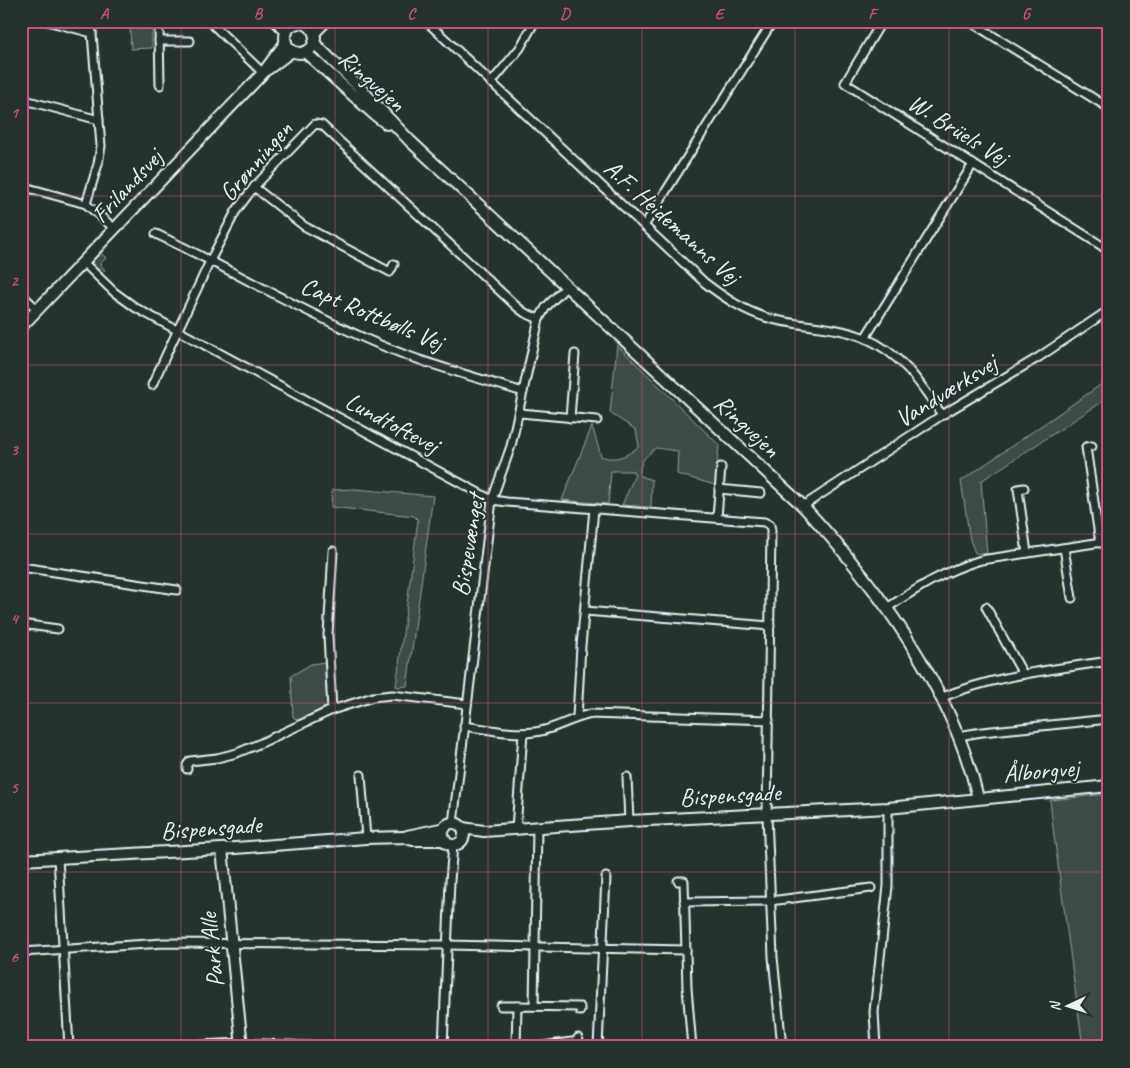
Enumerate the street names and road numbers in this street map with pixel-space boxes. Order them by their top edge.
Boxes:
street label: Ringvejen [332,43,413,120]
street label: W. Brüels Vej [902,87,1016,175]
street label: Grønningen [212,113,300,208]
street label: Frilandsvej [85,140,171,230]
street label: A.F. Heidemanns Vej [597,152,749,294]
street label: Capt Rottbølls Vej [296,270,451,360]
street label: Vandværksvej [889,345,1006,435]
street label: Lundtoftevej [340,385,448,463]
street label: Ringvejen [707,387,787,465]
street label: Bispevænget [444,488,492,598]
street label: Ålborgvej [1002,752,1083,790]
street label: Bispensgade [679,776,783,814]
street label: Bispensgade [160,808,264,847]
street label: Park Alle [192,909,232,989]

